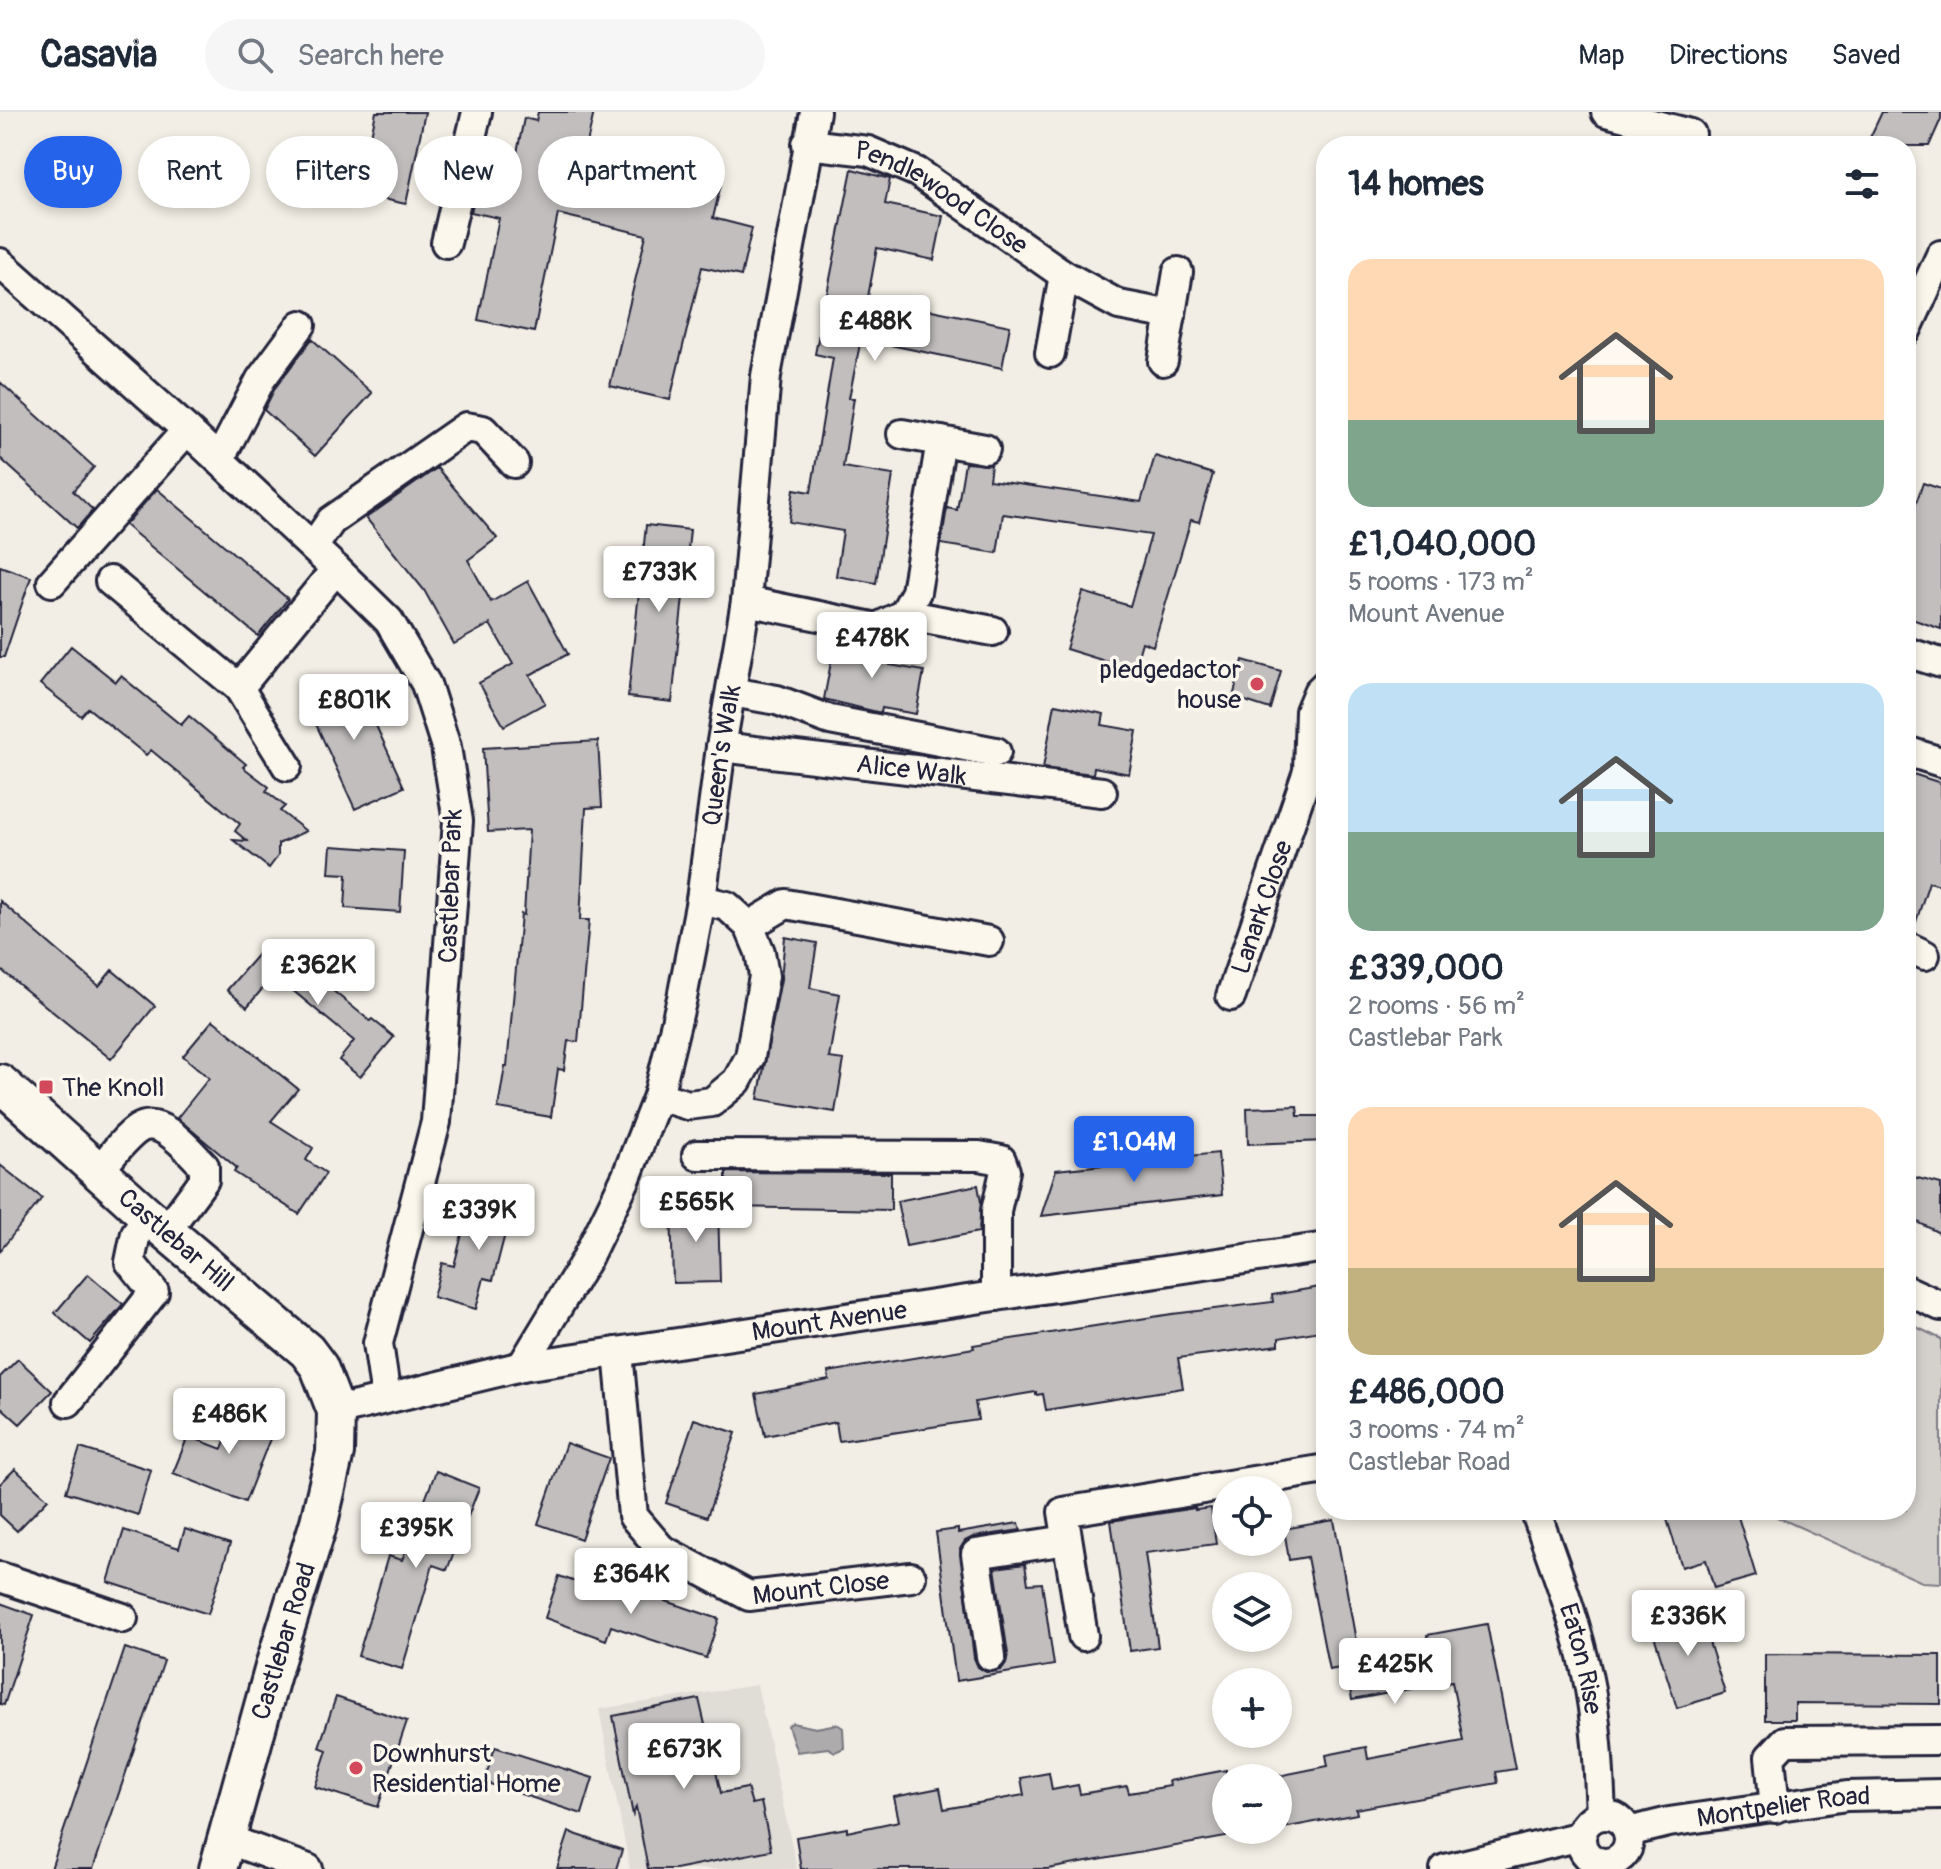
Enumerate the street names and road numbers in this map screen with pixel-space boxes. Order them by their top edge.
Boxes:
street label: Pendlewood Close [854,135,1034,262]
street label: Queen's Walk [696,682,748,828]
street label: Alice Walk [855,748,969,793]
street label: Castlebar Park [432,808,470,964]
street label: Lanark Close [1225,836,1300,978]
street label: Castlebar Hill [111,1182,240,1299]
street label: Mount Avenue [750,1294,909,1349]
street label: Castlebar Road [245,1559,323,1724]
street label: Mount Close [751,1565,891,1612]
street label: Eaton Rise [1552,1599,1609,1717]
street label: Montpelier Road [1695,1781,1871,1835]

